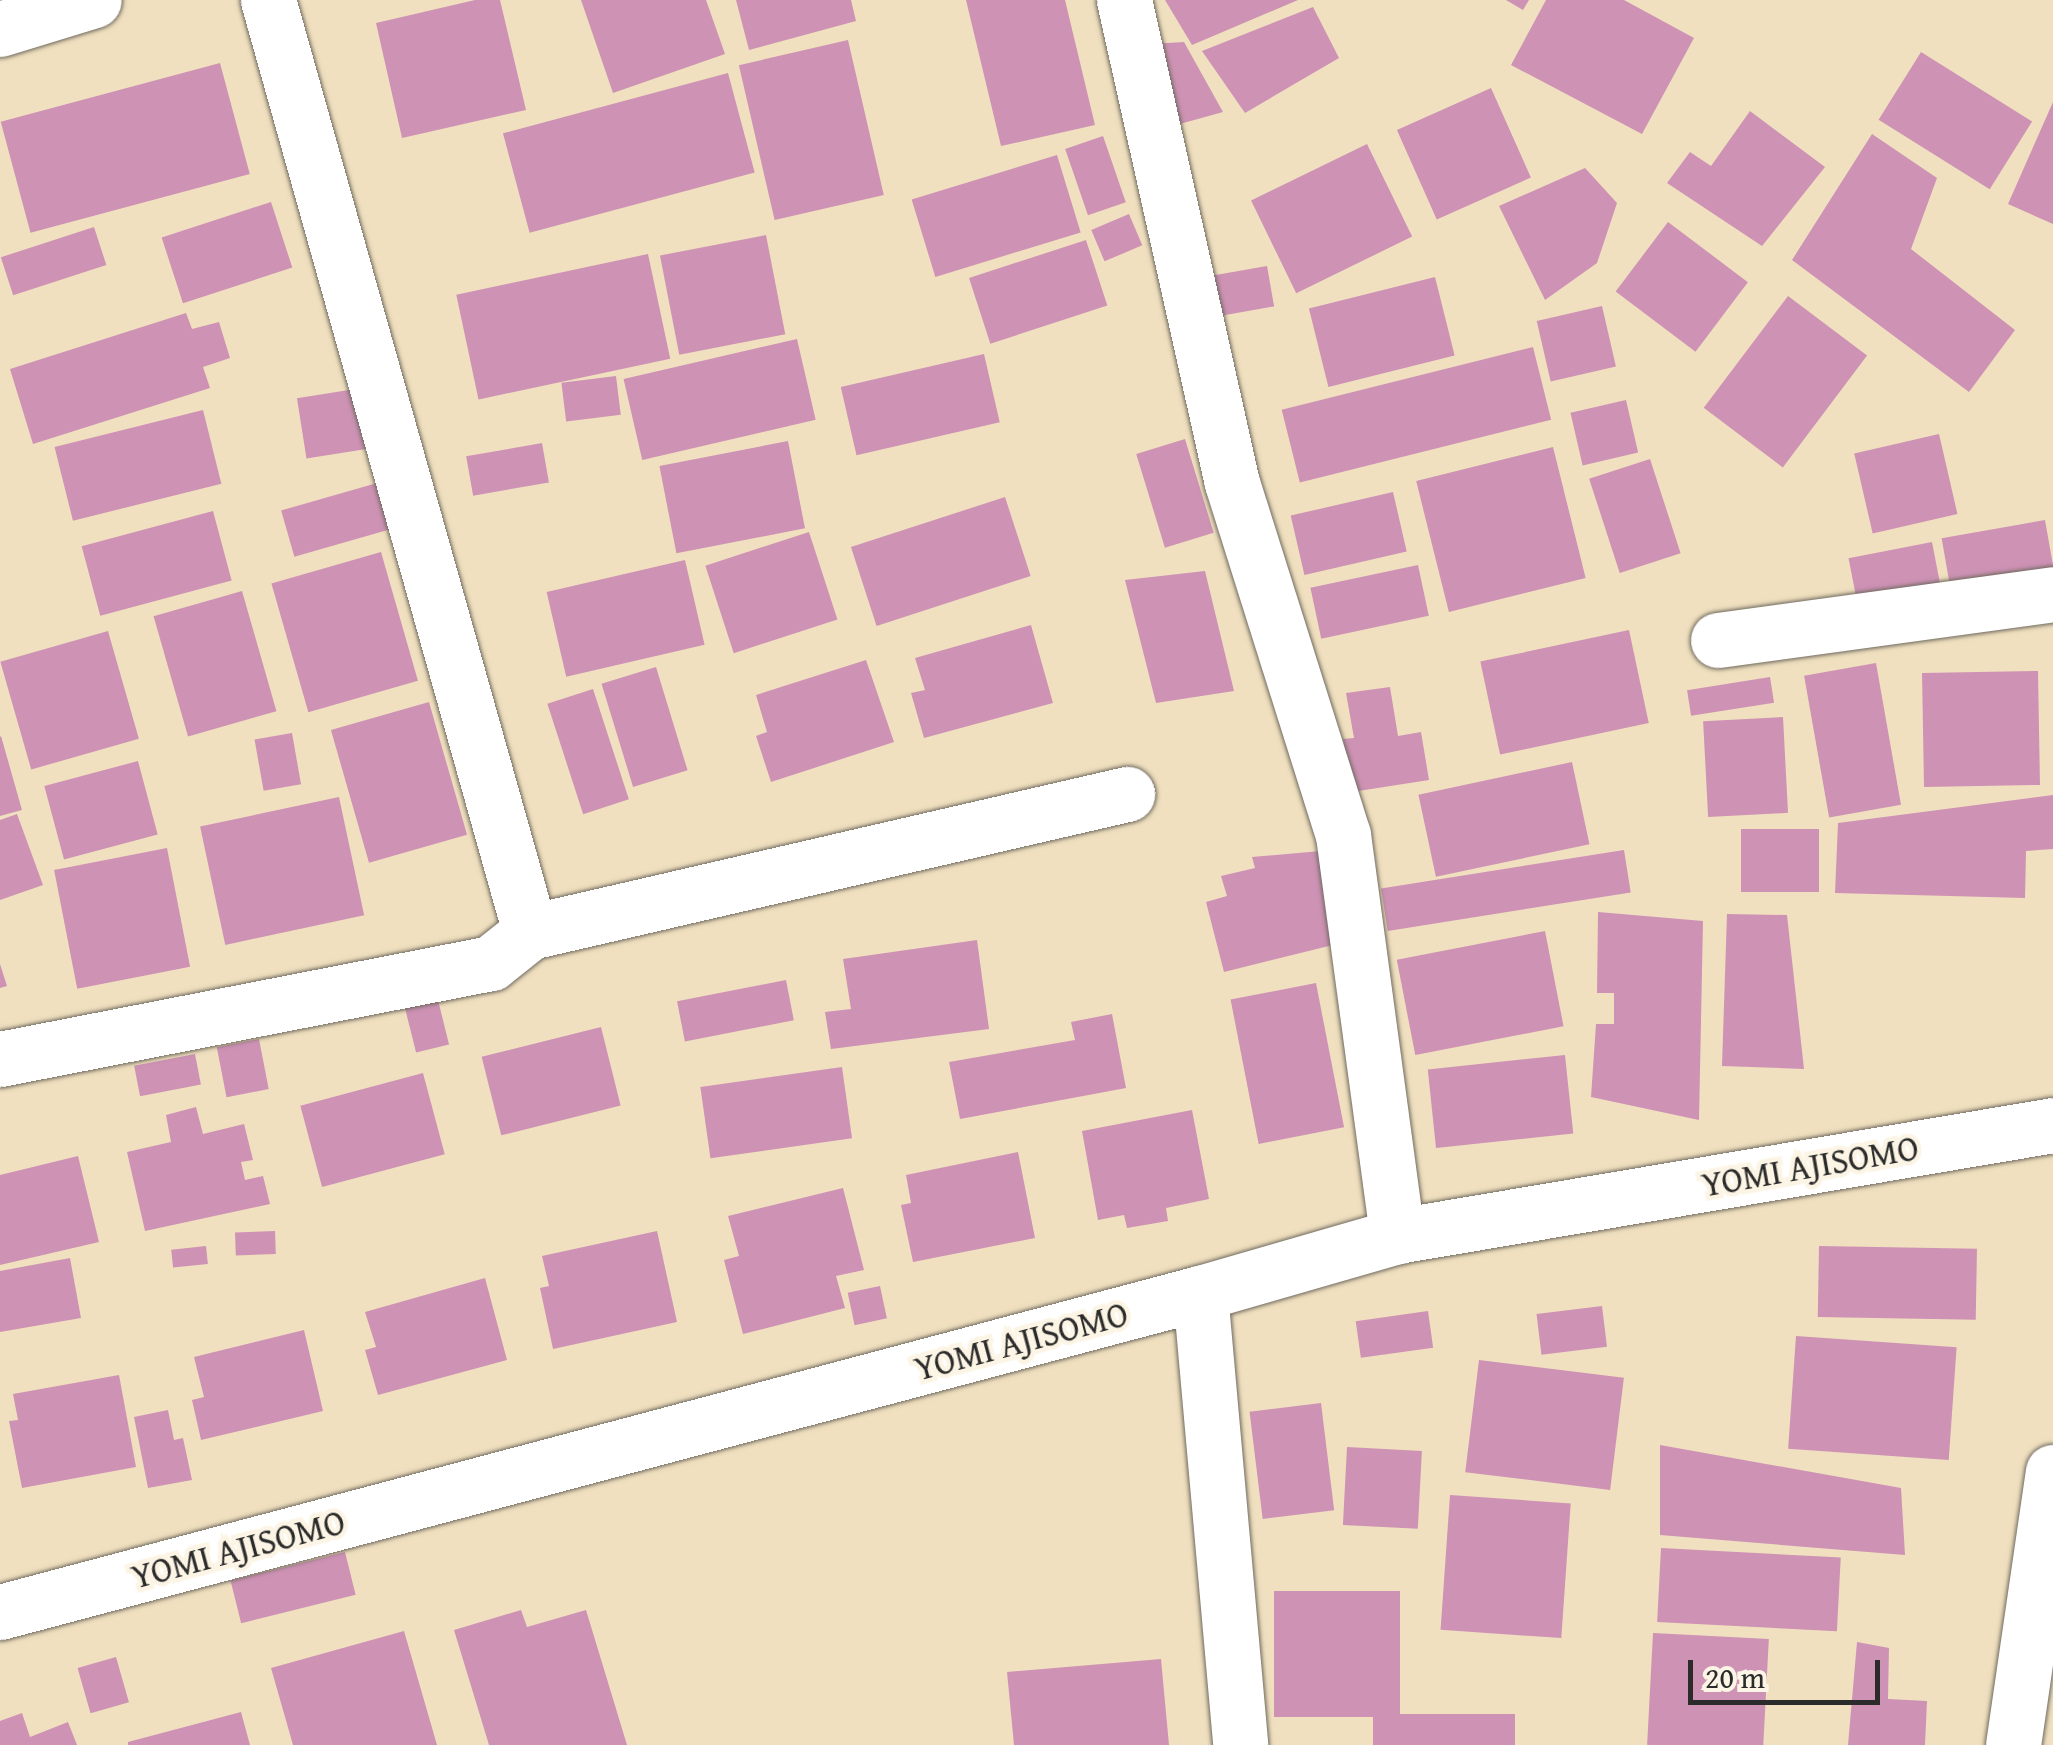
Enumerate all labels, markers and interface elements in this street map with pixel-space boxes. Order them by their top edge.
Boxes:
street label: YOMI AJISOMO [1698,1126,1922,1206]
street label: YOMI AJISOMO [910,1292,1132,1390]
street label: YOMI AJISOMO [127,1500,349,1598]
scale bar [1693,1640,1886,1702]
text: 20 m [1705,1655,1765,1699]

